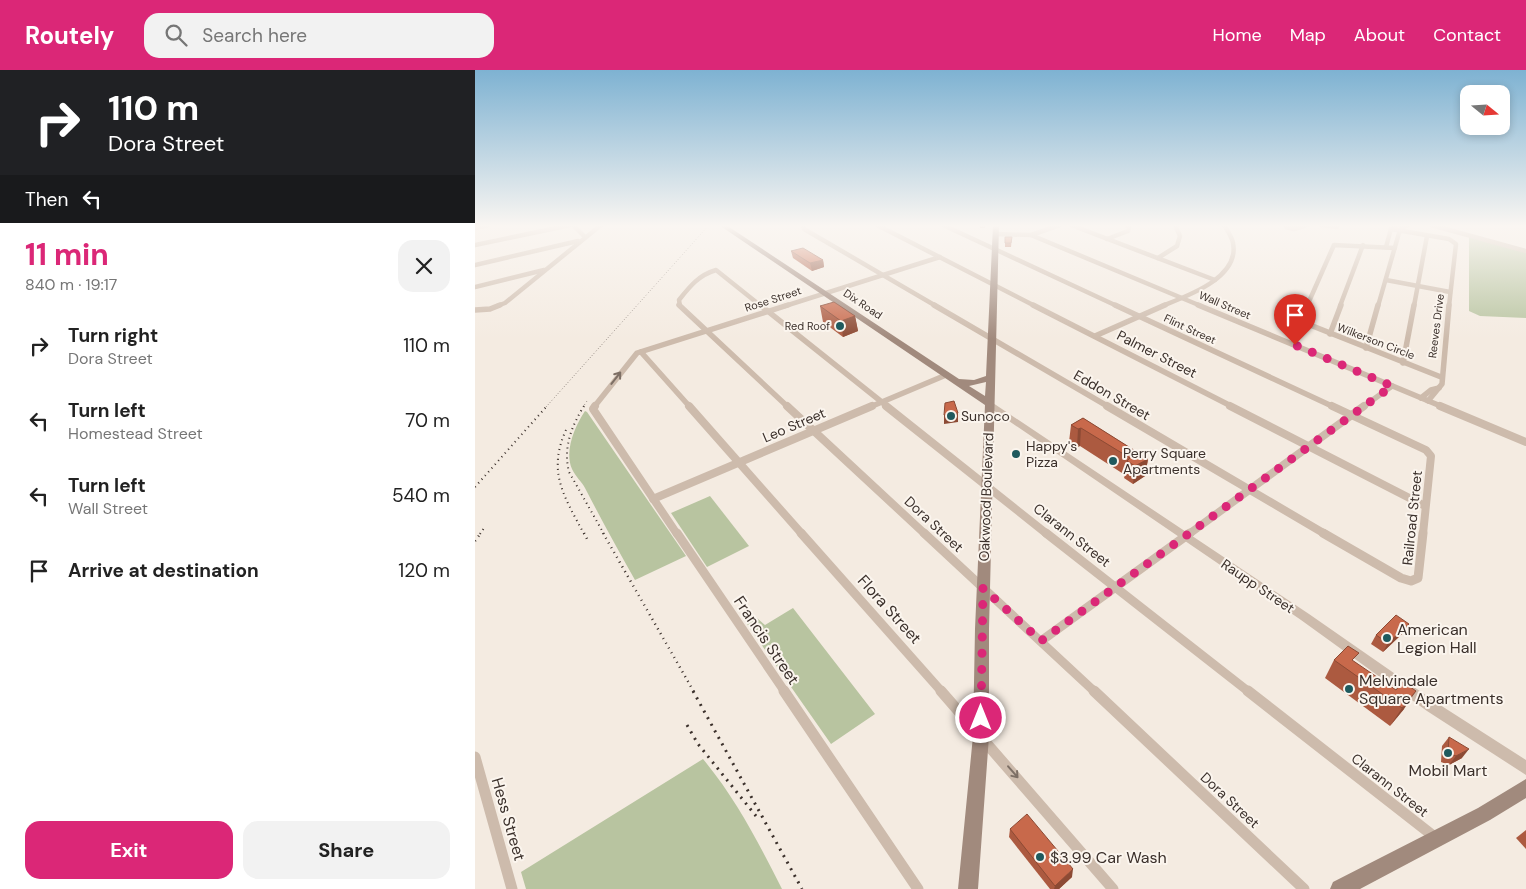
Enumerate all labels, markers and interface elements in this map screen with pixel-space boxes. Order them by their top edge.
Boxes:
search box [144,13,494,58]
text: Routely [25,20,114,51]
icon: search [162,21,190,49]
text: Search here [202,23,307,48]
text: Home [1212,23,1262,47]
text: Map [1290,23,1326,47]
text: About [1354,23,1405,47]
text: Contact [1433,23,1501,47]
text: 110 m [108,85,199,131]
north arrow [1460,85,1510,135]
map controls [1460,85,1510,135]
icon: right [25,90,90,155]
text: Dora Street [108,129,225,158]
icon: left [78,185,106,213]
text: Then [25,187,68,212]
text: 11 min [25,235,109,274]
button: close [398,240,450,292]
text: 840 m · 19:17 [25,274,117,295]
street label: Rose Street [743,283,803,315]
street label: Dix Road [841,286,885,322]
street label: Wall Street [1197,288,1253,322]
street label: Reeves Drive [1425,293,1447,359]
pin [1274,294,1316,345]
icon: arrive [1281,301,1309,329]
street label: Flint Street [1162,311,1218,347]
place label: Red Roof [785,319,830,333]
marker: Red Roof [834,320,846,332]
street label: Wilkerson Circle [1335,320,1417,362]
text: Turn right [68,323,158,348]
street label: Palmer Street [1114,326,1200,382]
icon: right [25,332,53,360]
text: 110 m [403,333,450,358]
text: Dora Street [68,348,153,369]
street label: Eddon Street [1071,366,1153,424]
one-way arrow [611,371,621,385]
text: Turn left [68,398,146,423]
street label: Leo Street [760,404,828,446]
icon: left [25,407,53,435]
place label: Sunoco [961,407,1010,425]
text: 70 m [405,408,450,433]
marker: Sunoco [945,410,957,422]
text: Homestead Street [68,423,203,444]
street label: Oakwood Boulevard [975,432,997,562]
place label: Happy's Pizza [1026,437,1077,471]
place label: Perry Square Apartments [1123,444,1206,478]
marker: Happy's Pizza [1010,448,1022,460]
marker: Perry Square Apartments [1107,455,1119,467]
street label: Railroad Street [1398,470,1426,566]
text: Turn left [68,473,146,498]
icon: left [25,482,53,510]
text: 540 m [392,483,450,508]
street label: Dora Street [901,492,967,556]
text: Wall Street [68,498,148,519]
street label: Clarann Street [1030,499,1114,571]
street label: Raupp Street [1218,555,1298,617]
icon: arrive [25,557,53,585]
text: Arrive at destination [68,558,259,583]
text: 120 m [398,558,450,583]
street label: Flora Street [853,570,926,648]
street label: Francis Street [729,592,804,689]
place label: American Legion Hall [1397,619,1477,658]
marker: American Legion Hall [1381,632,1393,644]
place label: Melvindale Square Apartments [1359,670,1504,709]
marker: Melvindale Square Apartments [1343,683,1355,695]
position arrow [954,691,1006,743]
marker: Mobil Mart [1442,747,1454,759]
street label: Clarann Street [1348,749,1432,821]
place label: Mobil Mart [1409,760,1487,781]
one-way arrow [1008,766,1019,779]
street label: Dora Street [1197,768,1263,832]
street label: Hess Street [487,775,530,863]
button: Exit [25,821,233,879]
button: Share [243,821,450,879]
place label: $3.99 Car Wash [1050,847,1167,868]
marker: $3.99 Car Wash [1034,851,1046,863]

